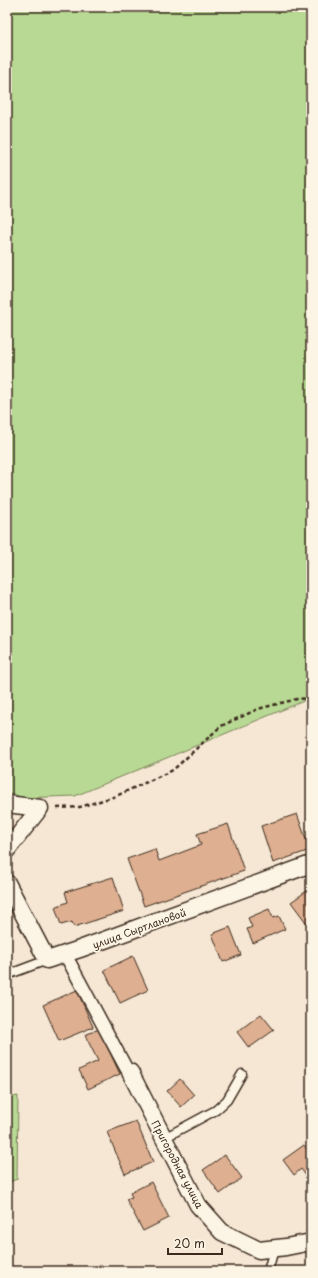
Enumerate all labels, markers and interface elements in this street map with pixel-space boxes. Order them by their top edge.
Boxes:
street label: улица Сыртлановой [90,904,188,952]
street label: Пригородная улица [148,1117,208,1211]
scale bar [168,1230,222,1256]
text: 20 m [174,1234,205,1252]

